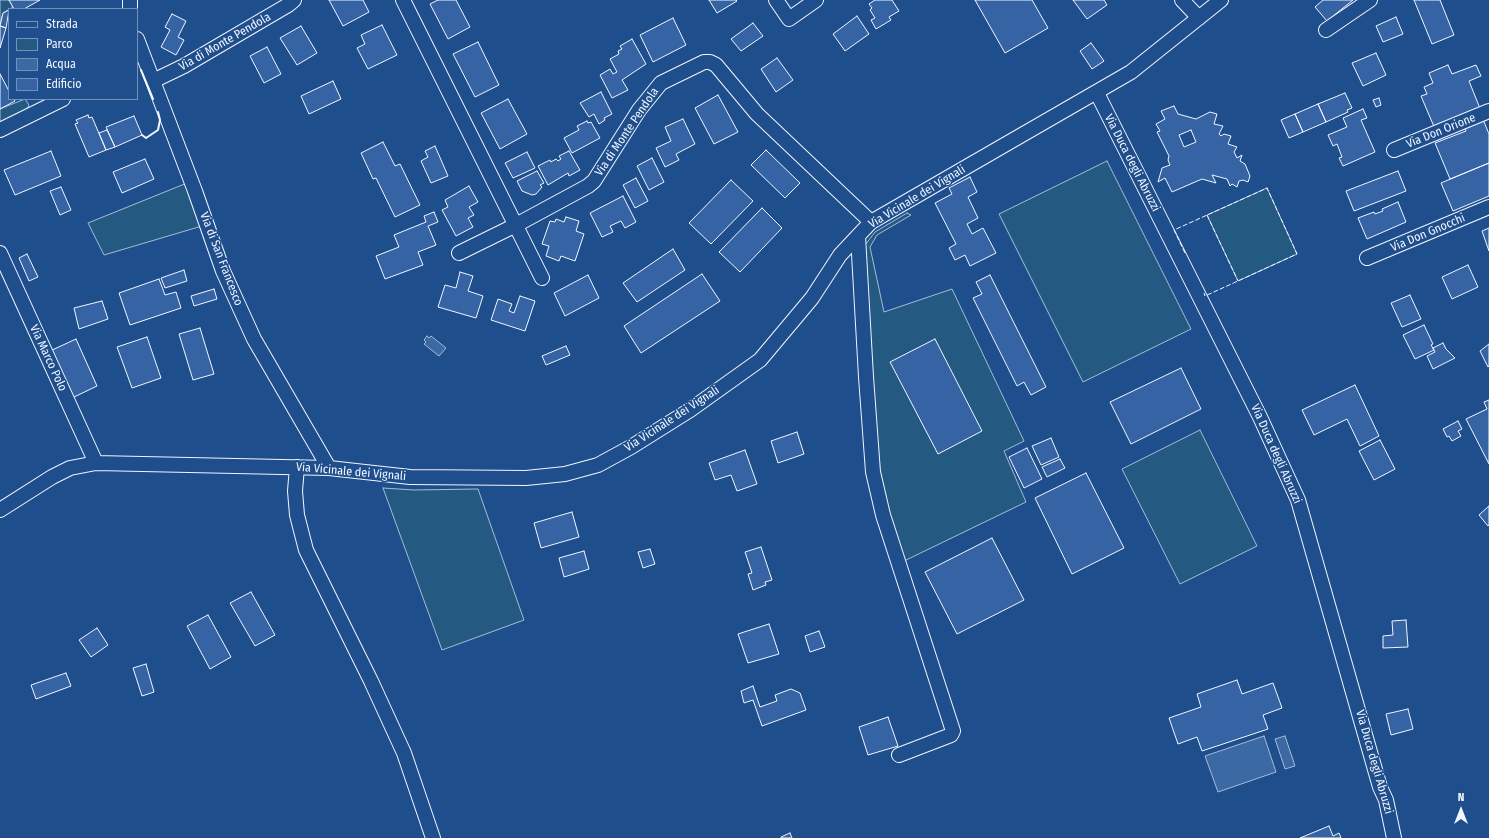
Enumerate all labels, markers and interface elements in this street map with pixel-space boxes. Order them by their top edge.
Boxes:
legend [8,8,138,100]
street label: Via di Monte Pendola [177,10,273,74]
text: Strada [46,17,78,31]
text: Parco [46,37,73,51]
text: Acqua [46,57,76,71]
text: Edificio [46,77,82,91]
street label: Via di Monte Pendola [592,85,662,179]
street label: Via Don Orione [1404,111,1478,151]
street label: Via Duca degli Abruzzi [1101,112,1163,214]
street label: Via Vicinale dei Vignali [866,162,968,232]
street label: Via di San Francesco [197,210,245,308]
street label: Via Don Gnocchi [1389,211,1467,255]
street label: Via Marco Polo [26,322,70,394]
street label: Via Vicinale dei Vignali [622,383,722,455]
street label: Via Duca degli Abruzzi [1248,402,1304,506]
street label: Via Vicinale dei Vignali [295,460,407,484]
street label: Via Duca degli Abruzzi [1352,708,1396,816]
north arrow [1441,790,1481,830]
text: N [1458,791,1464,804]

